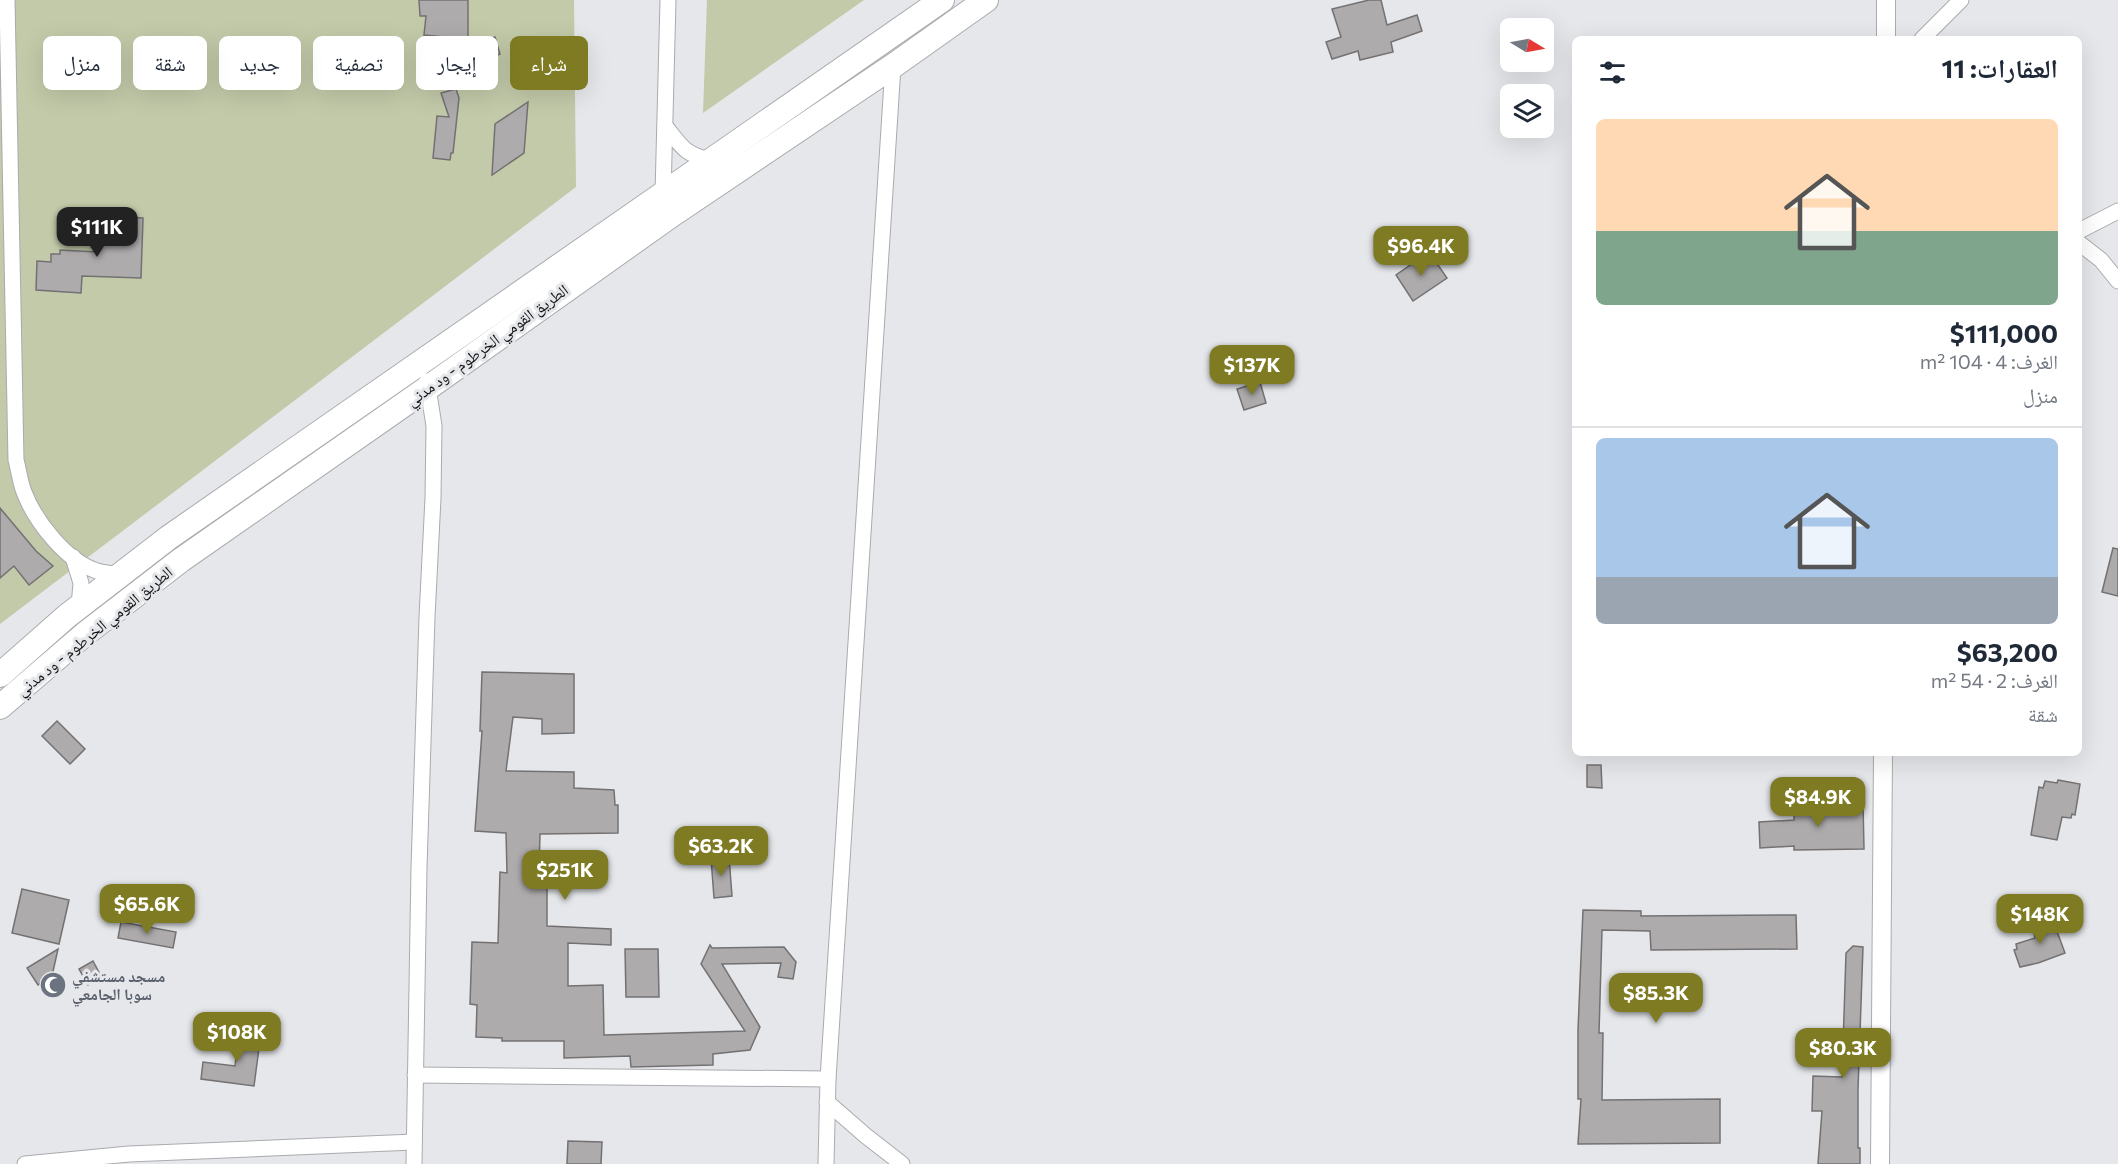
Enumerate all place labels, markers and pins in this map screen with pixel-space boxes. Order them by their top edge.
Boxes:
pin: $111K [55,207,139,258]
pin: $96.4K [1372,226,1470,277]
pin: $137K [1210,345,1294,396]
pin: $84.9K [1769,777,1867,828]
pin: $63.2K [672,826,770,877]
pin: $251K [523,850,607,901]
pin: $65.6K [98,884,196,935]
pin: $148K [1998,894,2082,945]
place label: مسجد مستشفي سوبا الجامعي [72,966,165,1007]
mosque icon: مسجد مستشفي سوبا الجامعي [38,970,68,1000]
pin: $85.3K [1607,973,1705,1024]
pin: $108K [195,1012,279,1063]
pin: $80.3K [1794,1028,1892,1079]

